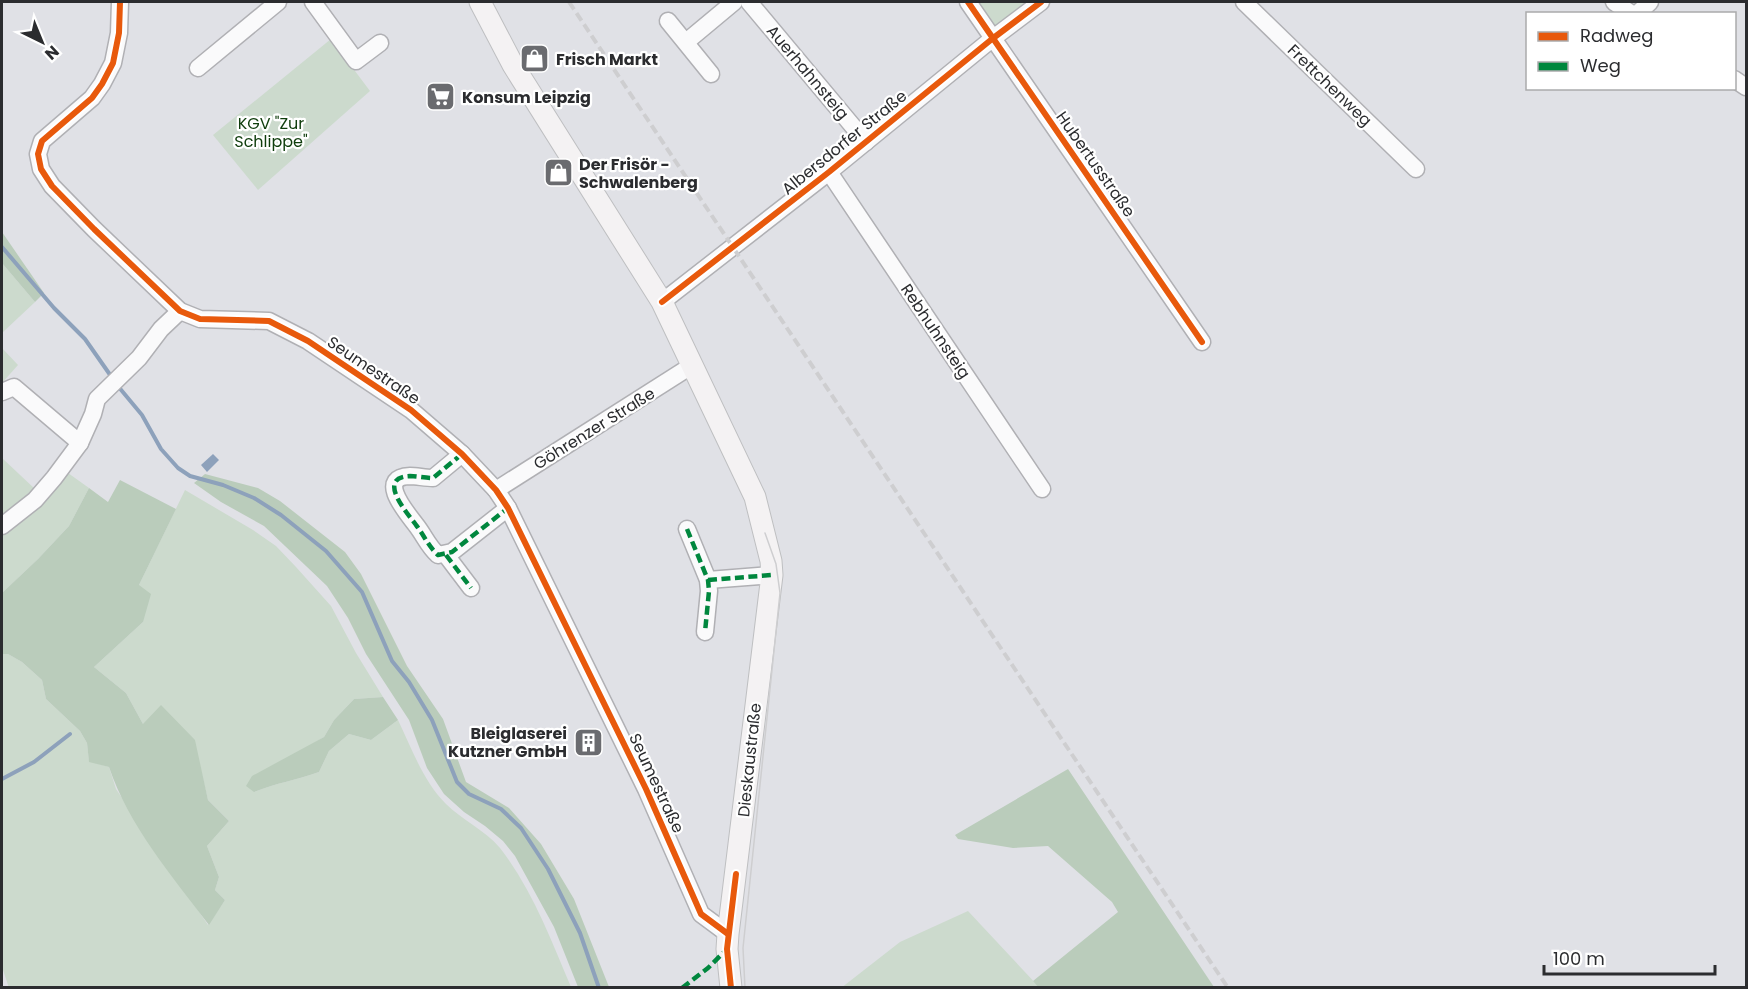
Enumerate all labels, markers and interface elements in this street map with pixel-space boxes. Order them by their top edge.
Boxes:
north arrow [12,12,72,72]
legend [1526,12,1736,90]
street label: Auerhahnsteig [761,20,854,125]
text: Radweg [1580,23,1653,48]
street label: Frettchenweg [1282,39,1377,132]
text: N [40,40,64,65]
shop icon: Frisch Markt [519,43,551,75]
place label: Frisch Markt [556,48,658,71]
text: Weg [1580,53,1621,78]
supermarket icon: Konsum Leipzig [425,81,457,113]
street label: Albersdorfer Straße [777,85,912,200]
place label: Konsum Leipzig [462,86,591,109]
street label: Hubertusstraße [1051,107,1141,222]
park label: KGV "Zur Schlippe" [234,112,308,153]
place label: Der Frisör - Schwalenberg [579,153,698,194]
shop icon: Der Frisör - Schwalenberg [542,157,574,189]
street label: Rebhuhnsteig [895,279,976,383]
street label: Seumestraße [323,331,425,410]
street label: Göhrenzer Straße [529,382,659,475]
street label: Dieskaustraße [732,702,767,818]
place label: Bleiglaserei Kutzner GmbH [448,722,567,763]
building icon: Bleiglaserei Kutzner GmbH [572,726,604,758]
street label: Seumestraße [623,730,690,837]
scale bar [1544,938,1715,976]
text: 100 m [1553,946,1605,971]

